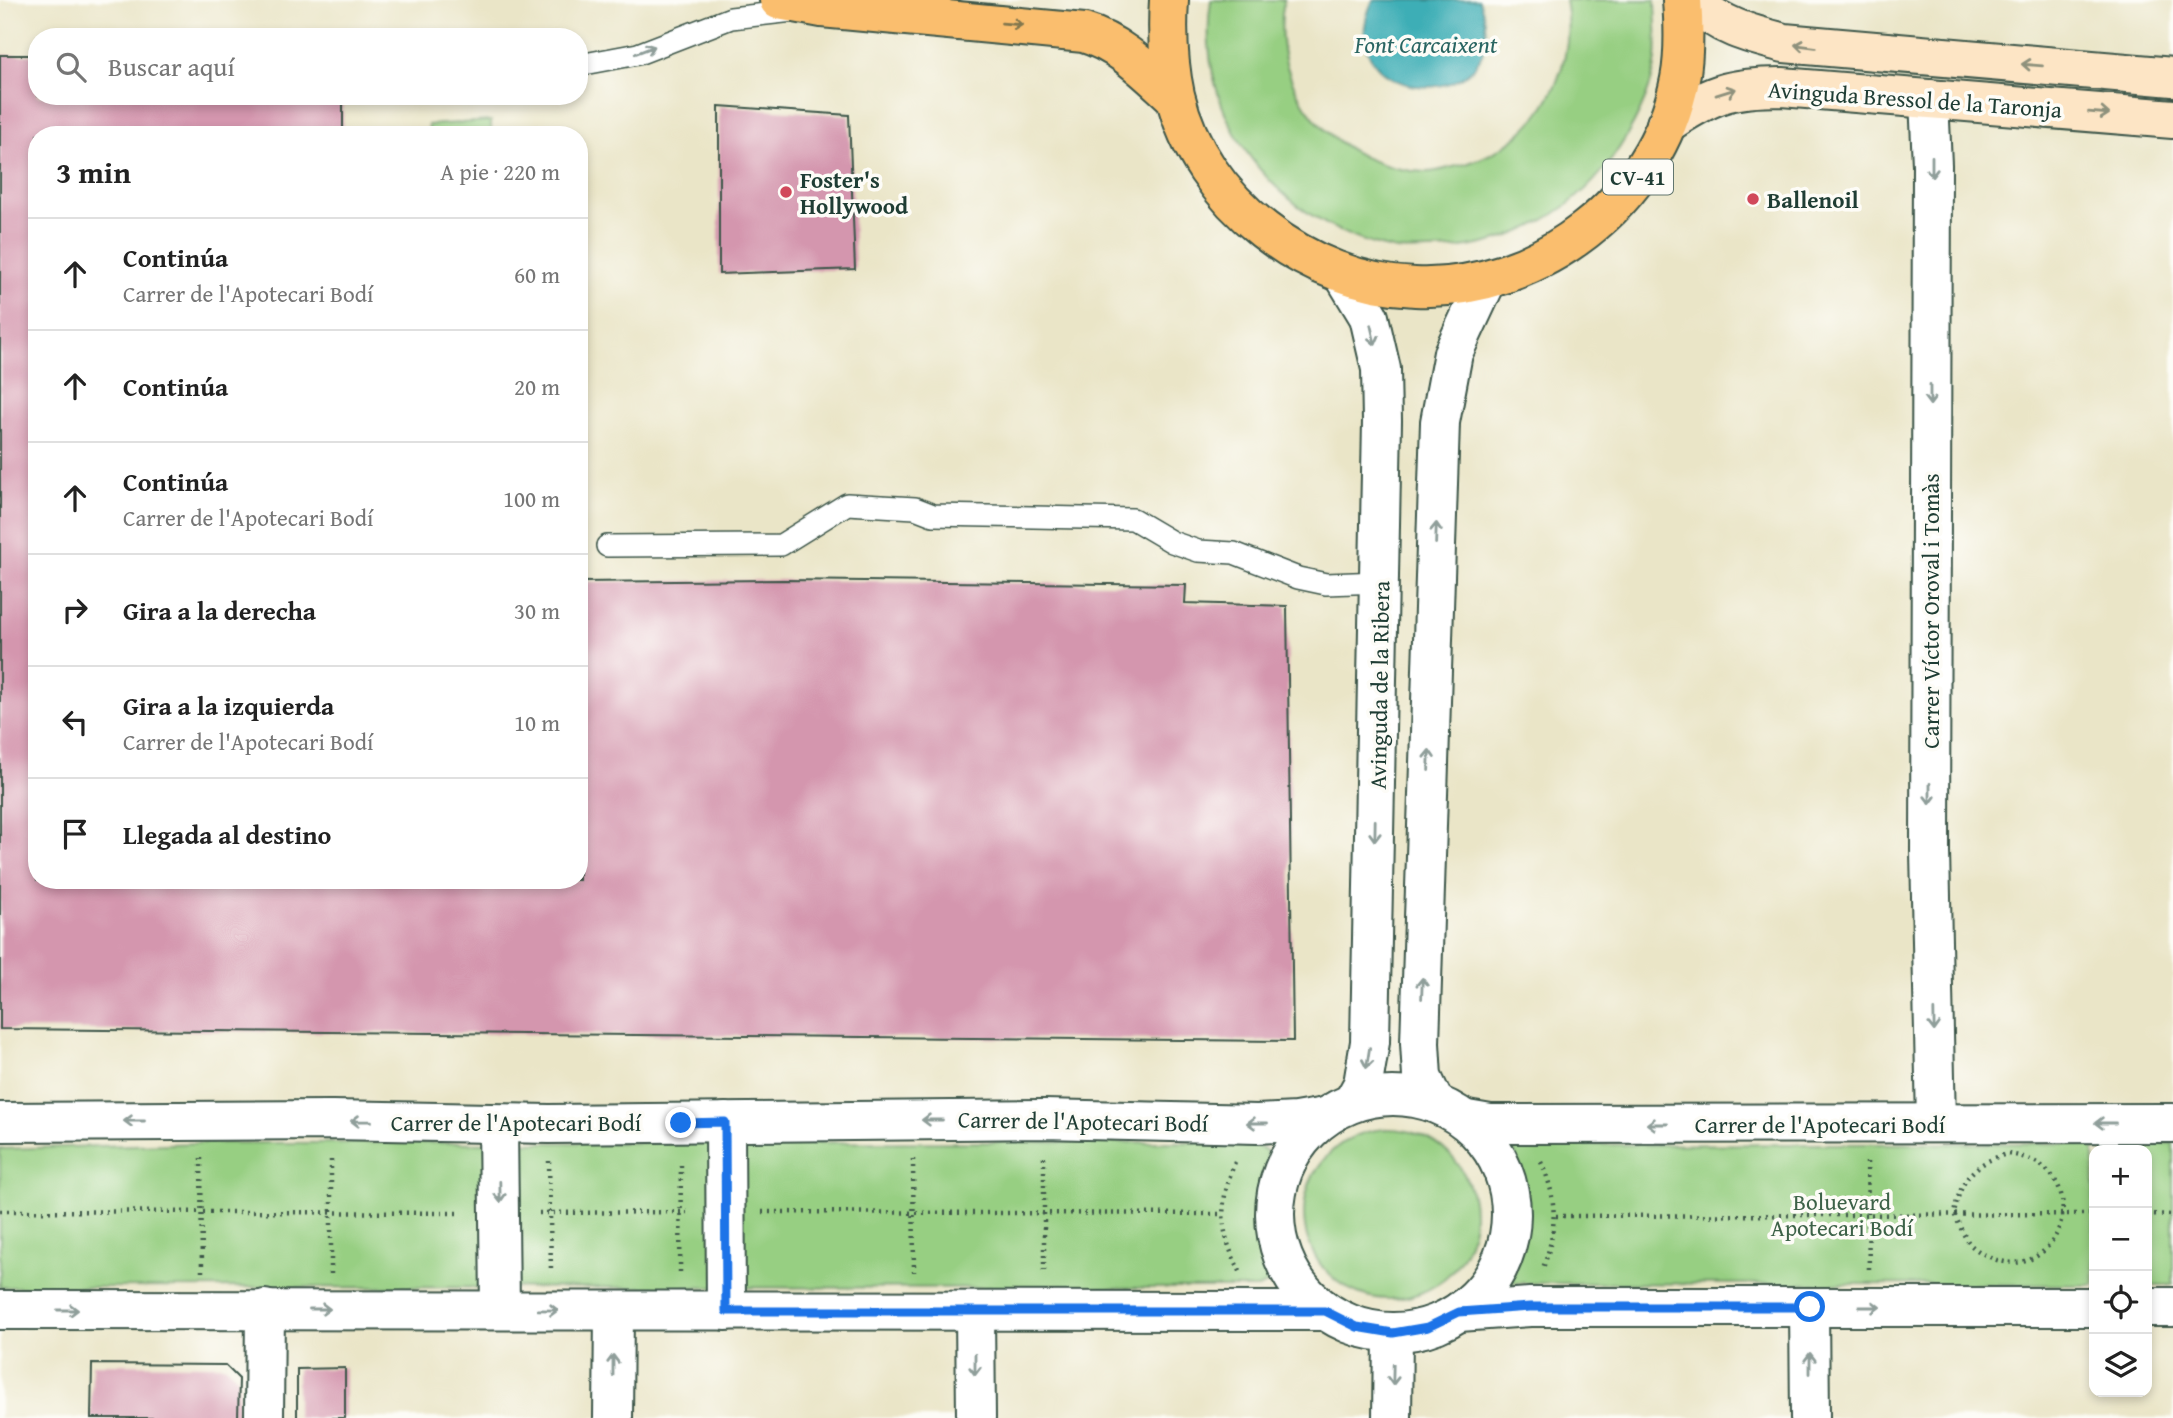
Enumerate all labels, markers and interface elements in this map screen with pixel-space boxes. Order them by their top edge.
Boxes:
one-way arrow [1000,18,1023,31]
water label: Font Carcaixent [1354,27,1498,62]
search box [28,28,588,105]
one-way arrow [1794,39,1817,52]
one-way arrow [634,43,656,56]
text: Buscar aquí [108,47,235,86]
icon: search [52,48,90,86]
one-way arrow [2021,58,2044,71]
street label: Avinguda Bressol de la Taronja [1767,72,2063,126]
one-way arrow [1715,85,1737,98]
one-way arrow [2087,107,2109,120]
text: 3 min [56,150,131,194]
text: A pie · 220 m [440,155,560,188]
one-way arrow [1925,155,1939,178]
road number: CV-41 [1603,160,1673,194]
place label: Foster's Hollywood [800,163,909,222]
place label: Ballenoil [1767,183,1859,216]
marker: Foster's Hollywood [778,184,794,200]
marker: Ballenoil [1745,191,1761,207]
text: Continúa [123,238,228,277]
icon: ahead [56,255,94,293]
text: 60 m [514,258,560,291]
text: Carrer de l'Apotecari Bodí [123,277,373,310]
one-way arrow [1367,323,1380,345]
icon: ahead [56,367,94,405]
text: Continúa [123,367,228,406]
text: 20 m [514,370,560,403]
one-way arrow [1923,383,1937,406]
text: Continúa [123,462,228,501]
street label: Carrer Víctor Oroval i Tomàs [1914,473,1947,749]
icon: ahead [56,479,94,517]
text: 100 m [503,482,560,515]
text: Carrer de l'Apotecari Bodí [123,501,373,534]
one-way arrow [1430,522,1443,545]
street label: Avinguda de la Ribera [1361,580,1397,790]
icon: right [56,591,94,629]
text: Gira a la derecha [123,591,316,630]
text: 30 m [514,594,560,627]
text: Gira a la izquierda [123,686,334,725]
icon: left [56,703,94,741]
text: 10 m [514,706,560,739]
text: Carrer de l'Apotecari Bodí [123,725,373,758]
one-way arrow [1422,749,1435,772]
one-way arrow [1923,782,1937,805]
icon: arrive [56,815,94,853]
text: Llegada al destino [123,815,331,854]
one-way arrow [1369,819,1382,842]
one-way arrow [1415,976,1428,999]
one-way arrow [1927,1009,1941,1032]
one-way arrow [1361,1046,1374,1069]
street label: Carrer de l'Apotecari Bodí [958,1102,1209,1140]
street label: Carrer de l'Apotecari Bodí [391,1106,642,1139]
route end [665,1107,696,1138]
street label: Carrer de l'Apotecari Bodí [1695,1108,1946,1141]
one-way arrow [921,1113,944,1127]
one-way arrow [123,1114,146,1128]
one-way arrow [350,1114,373,1128]
one-way arrow [1246,1116,1269,1130]
one-way arrow [2094,1116,2117,1130]
one-way arrow [1646,1117,1669,1131]
map controls [2089,1145,2152,1397]
button: + [2089,1145,2152,1208]
one-way arrow [493,1180,506,1203]
park label: Boluevard Apotecari Bodí [1771,1185,1914,1244]
button: − [2089,1208,2152,1271]
button: locate [2089,1271,2152,1334]
route start [1794,1291,1825,1322]
one-way arrow [1858,1300,1881,1314]
one-way arrow [308,1302,331,1316]
one-way arrow [56,1303,79,1317]
one-way arrow [536,1303,559,1317]
button: layers [2089,1334,2152,1397]
one-way arrow [1803,1351,1817,1374]
one-way arrow [606,1353,620,1376]
one-way arrow [968,1353,982,1376]
one-way arrow [1386,1364,1399,1387]

